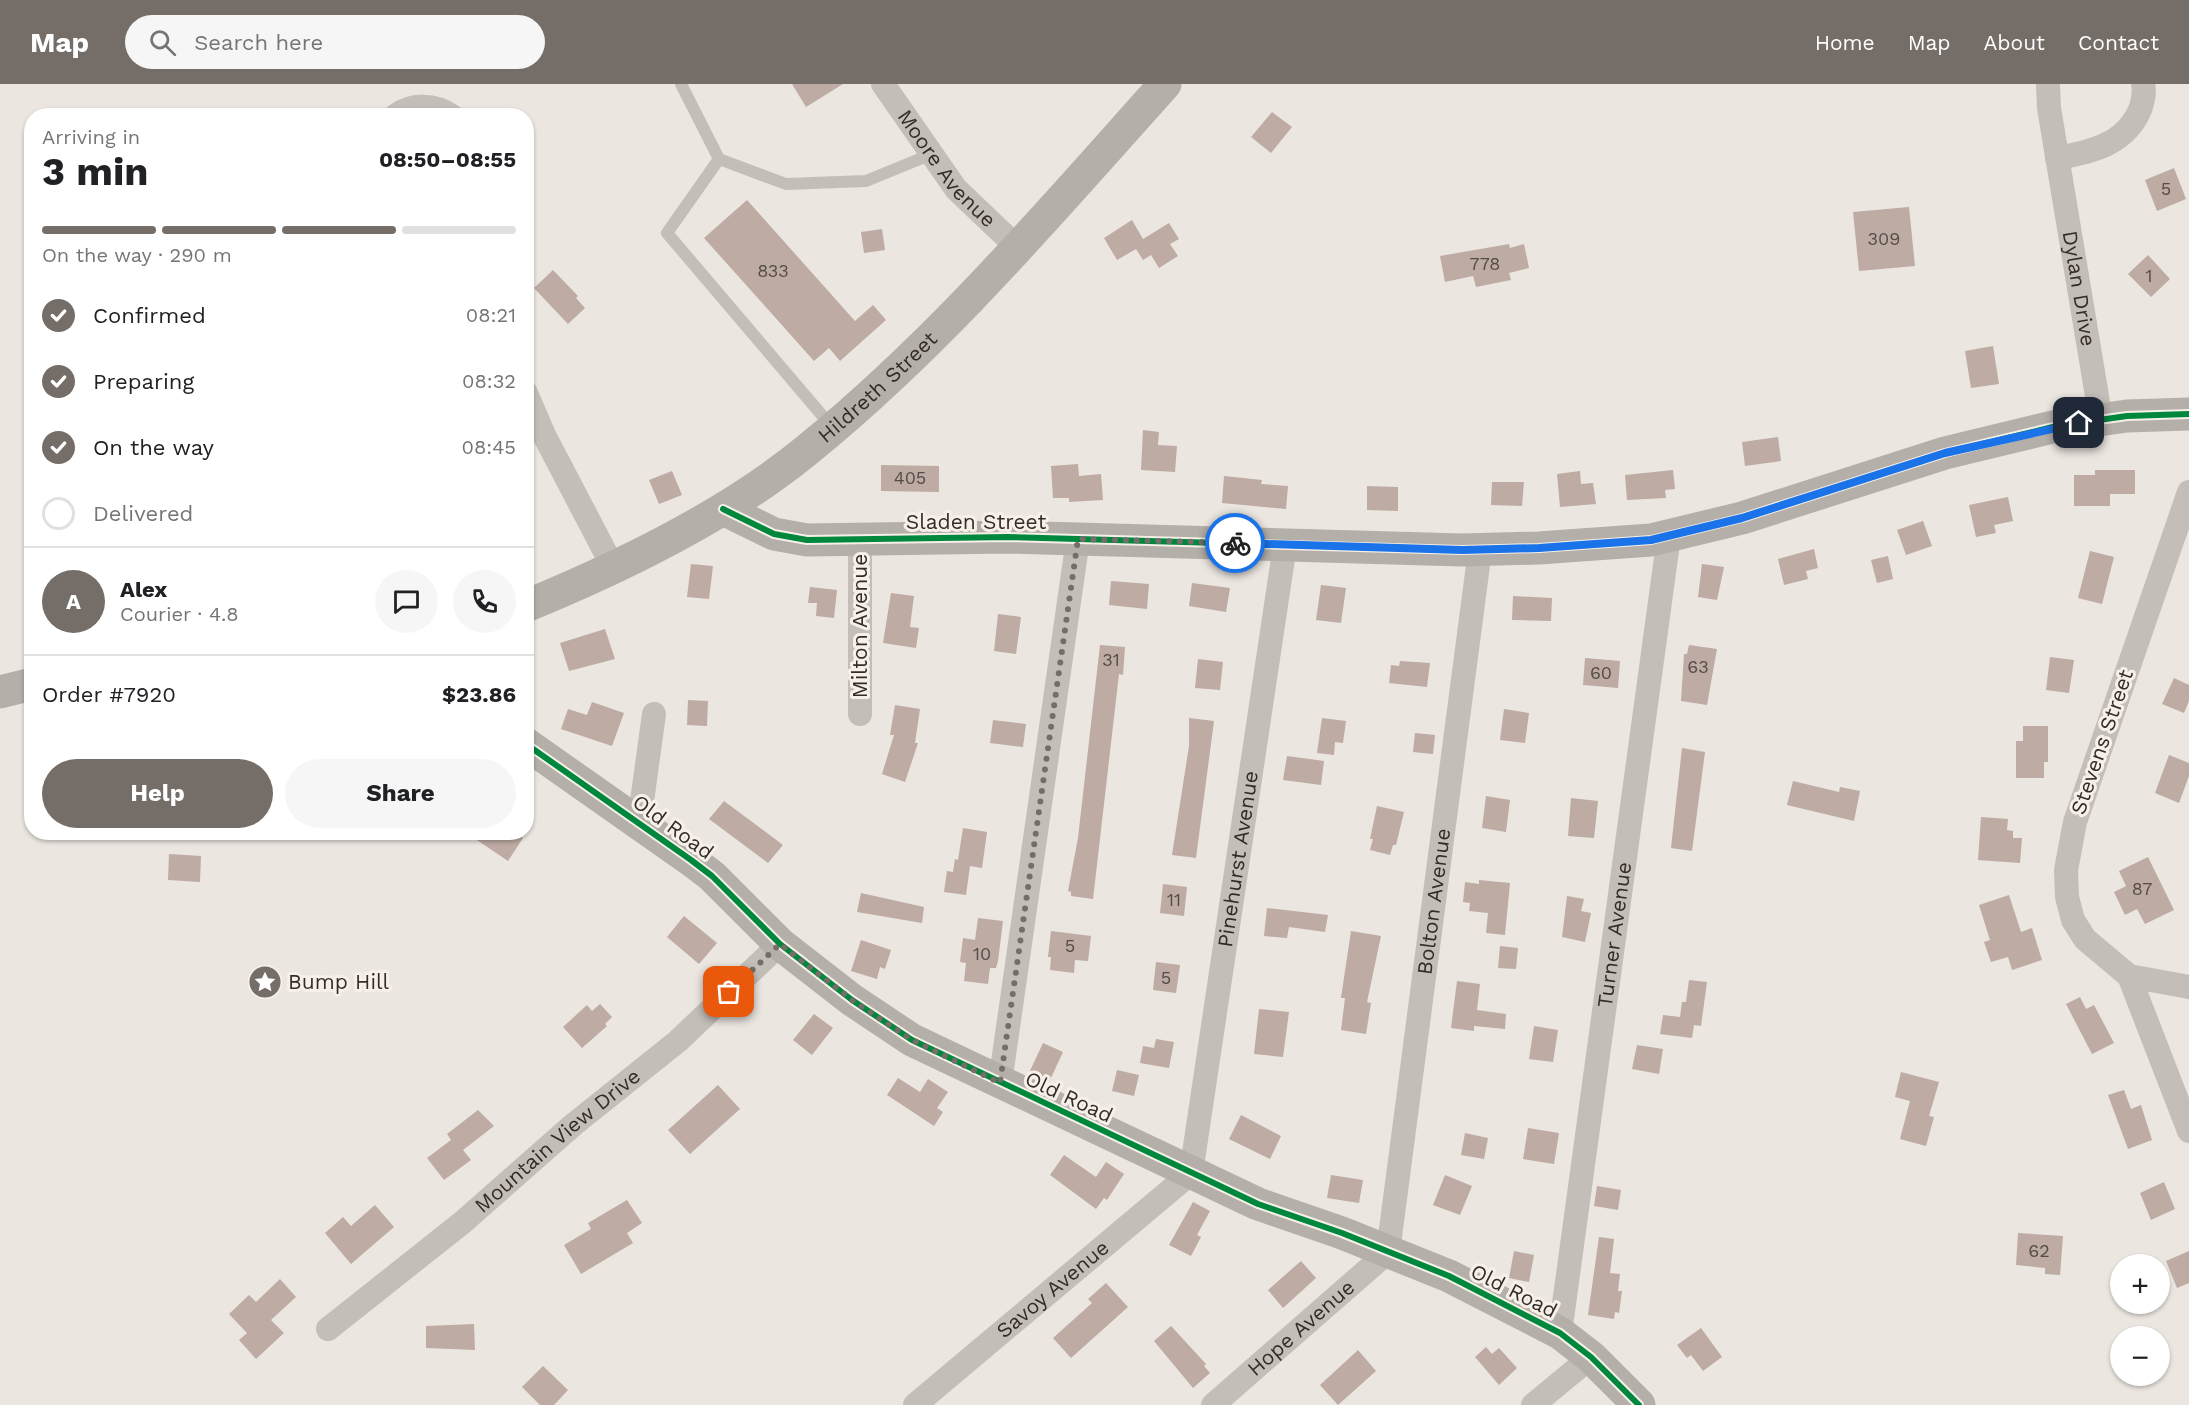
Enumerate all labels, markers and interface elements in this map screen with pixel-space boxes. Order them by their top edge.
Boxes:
search box [125,15,545,69]
text: Map [30,26,89,59]
icon: search [146,26,179,59]
text: Search here [194,30,323,55]
text: Home [1815,30,1875,55]
text: Map [1908,30,1951,55]
text: About [1984,30,2045,55]
text: Contact [2078,30,2159,55]
street label: Moore Avenue [893,104,1001,232]
text: Arriving in [42,125,140,149]
text: 08:50–08:55 [379,147,516,172]
text: 3 min [42,149,149,194]
house number: 5 [2161,178,2171,199]
house number: 309 [1868,228,1900,249]
street label: Dylan Drive [2058,229,2101,348]
text: On the way · 290 m [42,243,232,267]
house number: 778 [1470,253,1500,274]
house number: 833 [757,260,789,281]
house number: 1 [2145,265,2153,286]
icon: check [42,299,75,332]
text: Confirmed [93,303,206,328]
text: 08:21 [466,303,516,327]
street label: Hildreth Street [813,326,942,448]
icon: check [42,365,75,398]
text: Preparing [93,369,194,394]
text: 08:32 [462,369,516,393]
pin [2053,397,2104,448]
icon: home [2062,406,2095,439]
icon: check [42,431,75,464]
text: On the way [93,435,214,460]
text: 08:45 [461,435,516,459]
house number: 405 [894,467,926,488]
text: Delivered [93,501,193,526]
street label: Sladen Street [906,509,1046,534]
courier [1205,513,1265,573]
icon: bike [1219,527,1252,560]
street label: Milton Avenue [847,554,872,698]
button: chat [375,570,438,633]
button: phone [453,570,516,633]
text: Alex [120,577,167,602]
text: A [66,589,81,614]
text: Courier · 4.8 [120,602,239,626]
house number: 31 [1102,649,1120,670]
house number: 63 [1687,656,1709,677]
house number: 60 [1590,662,1612,683]
street label: Stevens Street [2065,666,2138,818]
text: Order #7920 [42,682,176,707]
text: $23.86 [442,682,516,707]
button: Help [42,759,273,828]
button: Share [285,759,516,828]
street label: Pinehurst Avenue [1212,769,1263,949]
street label: Old Road [628,789,719,864]
street label: Bolton Avenue [1411,827,1455,976]
street label: Turner Avenue [1592,860,1636,1009]
house number: 87 [2132,878,2152,899]
house number: 11 [1167,889,1181,910]
house number: 5 [1065,935,1075,956]
house number: 10 [973,943,991,964]
place icon: Bump Hill [247,964,283,1000]
pin [703,966,754,1017]
house number: 5 [1161,967,1171,988]
place label: Bump Hill [288,969,389,994]
icon: bag [712,975,745,1008]
street label: Mountain View Drive [469,1063,645,1218]
street label: Old Road [1021,1065,1117,1128]
street label: Savoy Avenue [991,1235,1114,1343]
house number: 62 [2028,1240,2050,1261]
map controls [2110,1254,2170,1386]
button: + [2110,1254,2170,1314]
street label: Old Road [1467,1258,1562,1323]
street label: Hope Avenue [1242,1274,1359,1381]
button: − [2110,1326,2170,1386]

